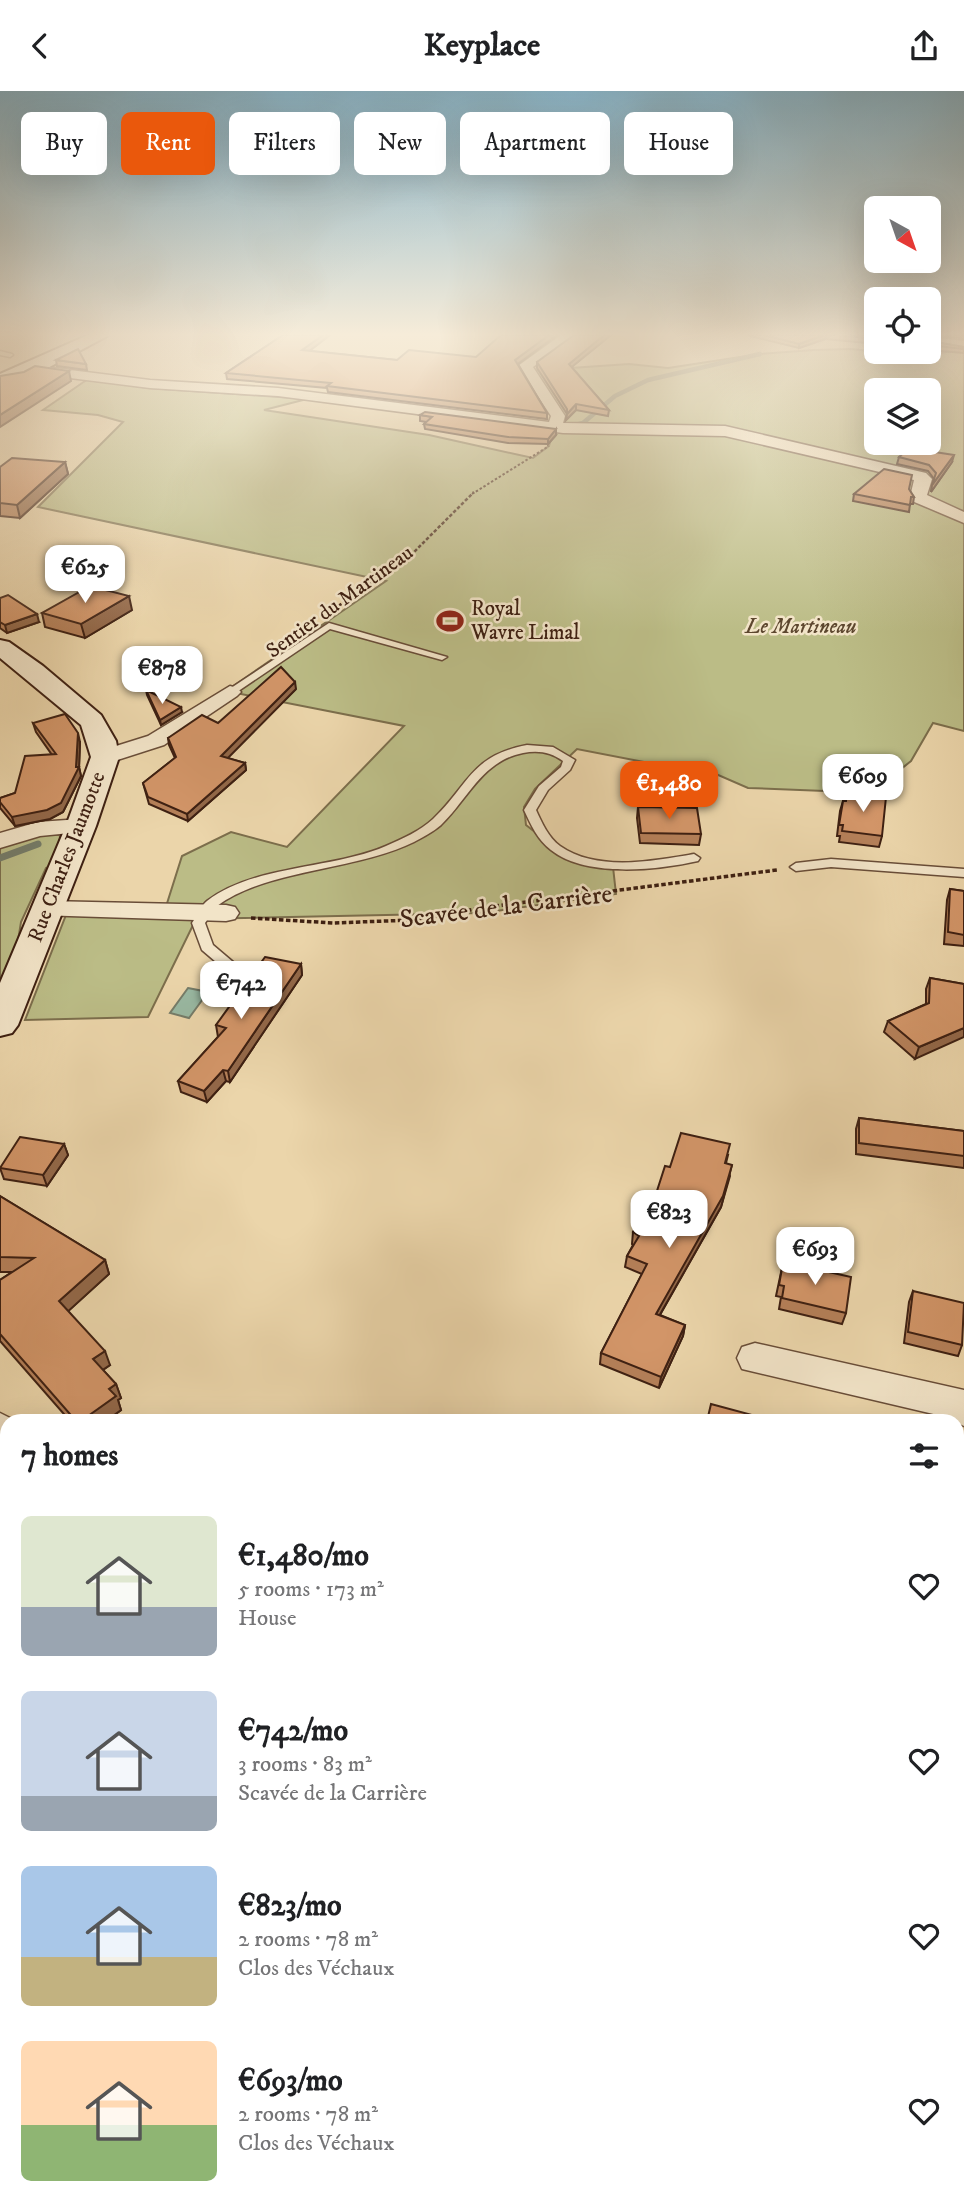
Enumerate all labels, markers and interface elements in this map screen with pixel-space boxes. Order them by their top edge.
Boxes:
text: Keyplace [424,26,540,66]
icon: back [21,27,59,65]
icon: share [905,27,943,65]
chip: Buy [21,112,107,175]
chip: Rent [121,112,215,175]
chip: Filters [229,112,340,175]
chip: New [354,112,446,175]
chip: Apartment [460,112,610,175]
chip: House [624,112,733,175]
north arrow [864,196,942,273]
map controls [864,196,941,455]
button: locate [864,287,941,364]
button: layers [864,378,941,455]
street label: Sentier du Martineau [261,540,419,664]
pin: €625 [44,545,126,605]
text: €625 [61,553,109,582]
place label: Royal Wavre Limal [470,596,580,646]
sports icon: Royal Wavre Limal [435,606,465,636]
park label: Le Martineau [744,614,857,640]
pin: €878 [121,647,203,706]
text: €878 [138,654,186,683]
pin: €609 [822,755,904,814]
pin: €1,480 [612,761,726,821]
text: €609 [838,762,888,791]
street label: Rue Charles Jaumotte [23,768,112,946]
text: €1,480 [636,769,702,798]
street label: Scavée de la Carrière [398,878,614,936]
pin: €742 [200,961,282,1021]
text: €742 [216,969,266,998]
pin: €823 [628,1191,710,1250]
text: €823 [647,1198,691,1227]
pin: €693 [774,1227,856,1287]
text: €693 [792,1235,838,1264]
icon: filters [905,1437,943,1475]
text: 7 homes [21,1438,118,1475]
text: €1,480/mo [238,1538,369,1575]
icon: home [77,1544,161,1628]
icon: heart [905,1567,943,1605]
text: 5 rooms · 173 m² [238,1575,384,1604]
text: House [238,1604,296,1633]
text: €742/mo [238,1713,348,1750]
icon: home [77,1719,161,1803]
icon: heart [905,1742,943,1780]
text: 3 rooms · 83 m² [238,1750,372,1779]
text: Scavée de la Carrière [238,1779,427,1808]
text: €823/mo [238,1888,342,1925]
icon: home [77,1894,161,1978]
icon: heart [905,1917,943,1955]
text: 2 rooms · 78 m² [238,1925,378,1954]
text: Clos des Véchaux [238,1954,395,1983]
text: €693/mo [238,2063,343,2100]
icon: home [77,2069,161,2153]
icon: heart [905,2092,943,2130]
text: 2 rooms · 78 m² [238,2100,378,2129]
text: Clos des Véchaux [238,2129,395,2158]

